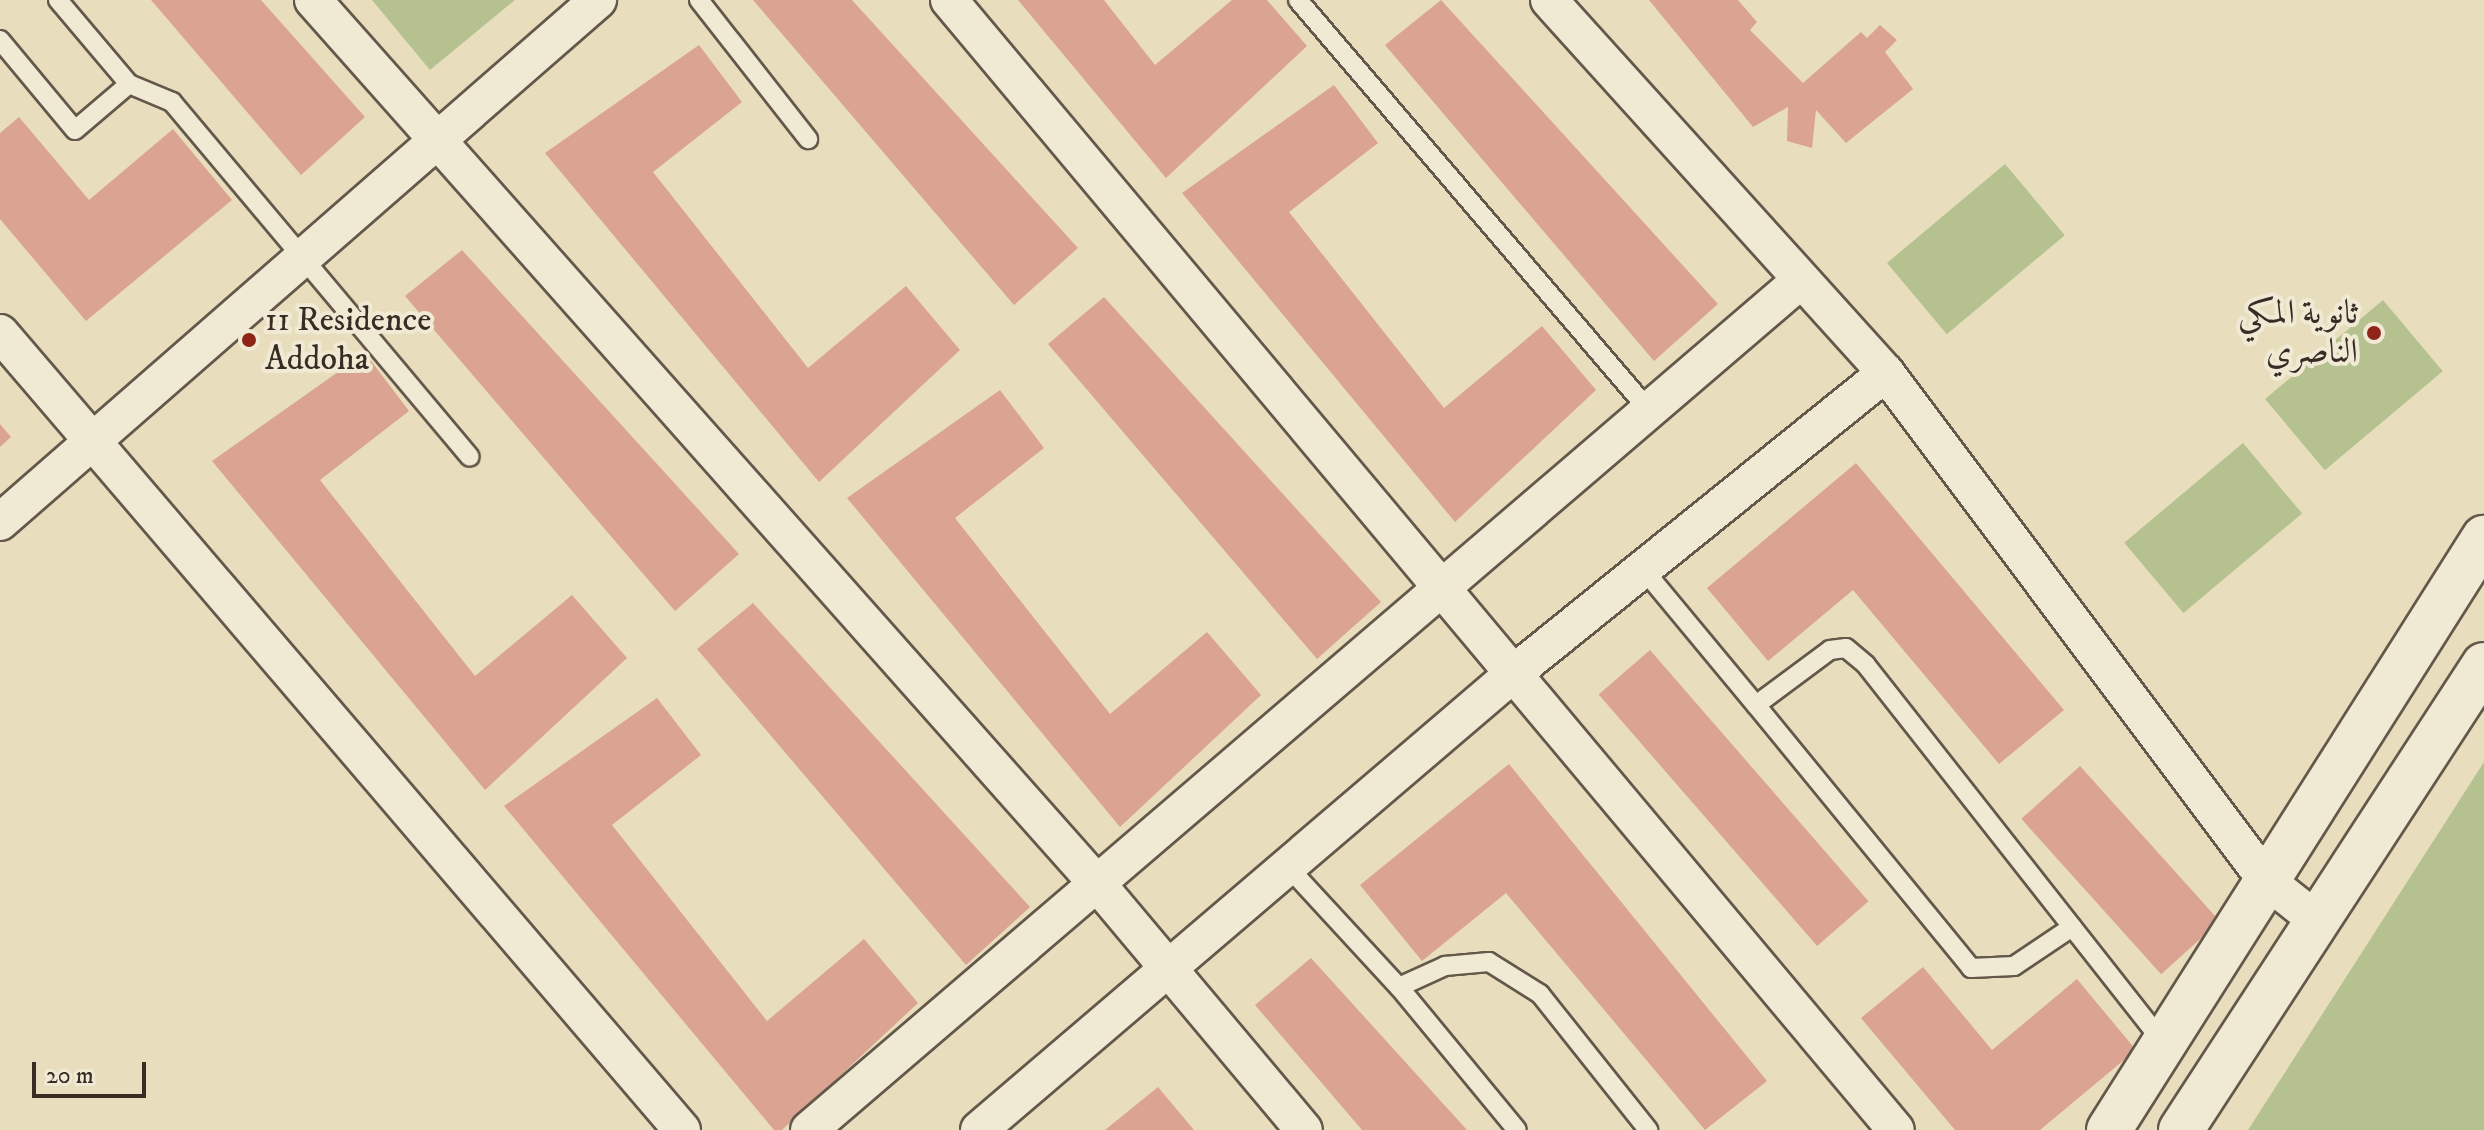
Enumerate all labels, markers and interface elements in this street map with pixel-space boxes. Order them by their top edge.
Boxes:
place label: ثانوية المكي الناصري [2238,293,2358,372]
place label: 11 Residence Addoha [265,300,431,380]
marker: ثانوية المكي الناصري [2365,324,2383,342]
marker: 11 Residence Addoha [240,331,258,349]
scale bar [36,1046,150,1096]
text: 20 m [46,1061,94,1091]

